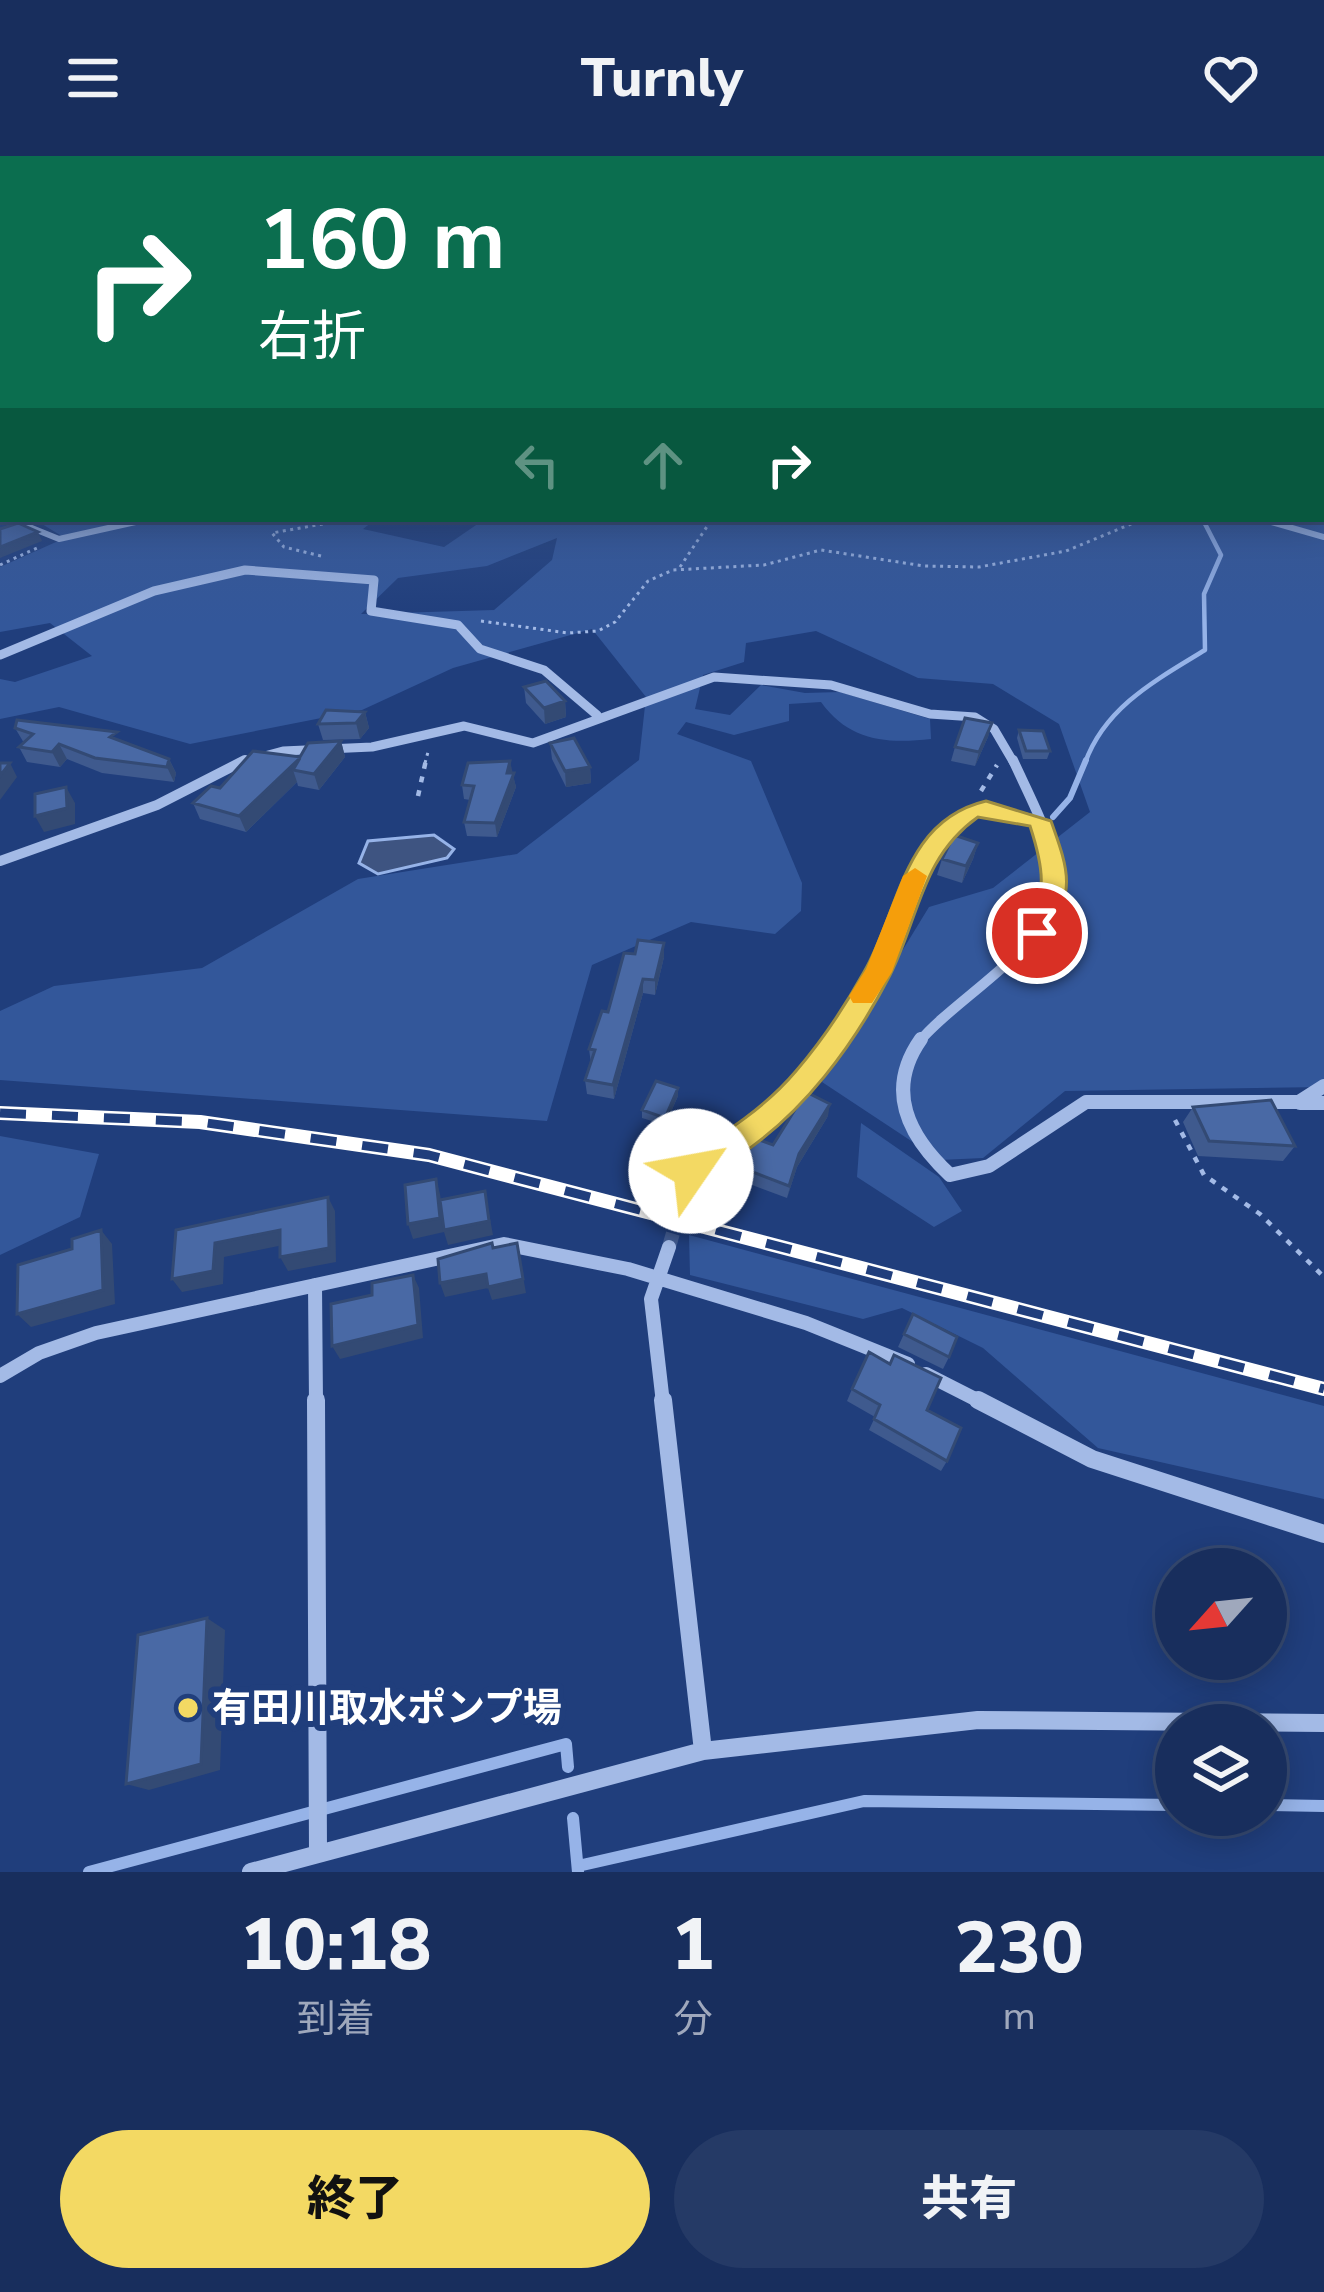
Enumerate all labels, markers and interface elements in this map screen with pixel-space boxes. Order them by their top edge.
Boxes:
text: Turnly [581,41,743,115]
icon: menu [60,45,126,111]
icon: heart [1198,45,1264,111]
text: 160 m [258,183,506,298]
icon: right [60,204,216,360]
text: 右折 [258,300,366,374]
icon: left [504,432,570,498]
icon: ahead [630,432,696,498]
icon: right [756,432,822,498]
pin [986,882,1088,984]
icon: arrive [1004,900,1070,966]
position arrow [628,1108,754,1234]
north arrow [1155,1548,1287,1680]
map controls [1155,1548,1287,1836]
place label: 有田川取水ポンプ場 [212,1682,562,1735]
marker: 有田川取水ポンプ場 [175,1695,201,1721]
button: layers [1155,1704,1287,1836]
text: 10:18 [240,1896,431,1994]
text: 1 [671,1896,715,1994]
text: 230 [954,1899,1084,1997]
text: m [1003,1990,1036,2043]
text: 到着 [297,1993,375,2046]
text: 分 [673,1993,712,2046]
button: 終了 [60,2130,650,2268]
button: 共有 [674,2130,1264,2268]

